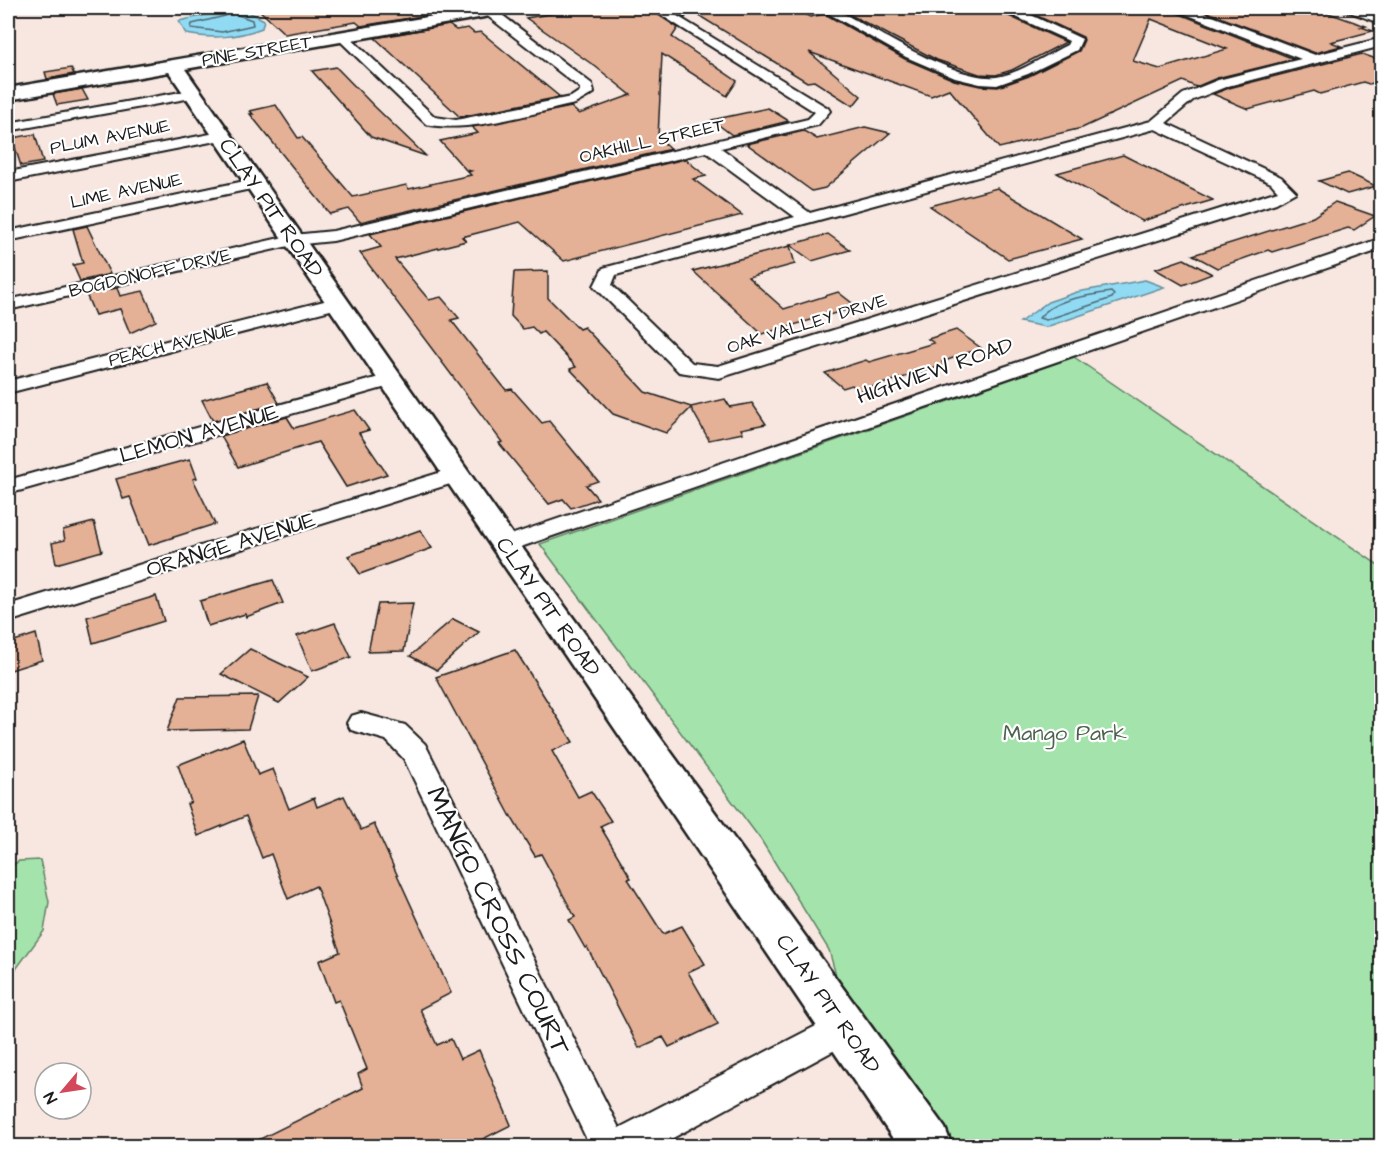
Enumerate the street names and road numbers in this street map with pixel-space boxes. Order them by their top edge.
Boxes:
street label: PINE STREET [200,29,315,73]
street label: OAKHILL STREET [577,112,728,170]
street label: PLUM AVENUE [48,113,172,161]
street label: CLAY PIT ROAD [211,132,331,284]
street label: LIME AVENUE [68,167,184,215]
street label: BOGDONOFF DRIVE [66,242,234,304]
street label: OAK VALLEY DRIVE [724,288,890,360]
street label: PEACH AVENUE [106,317,238,373]
street label: HIGHVIEW ROAD [853,330,1017,412]
street label: LEMON AVENUE [116,397,282,471]
street label: ORANGE AVENUE [143,505,319,585]
street label: CLAY PIT ROAD [488,531,608,683]
street label: MANGO CROSS COURT [416,780,580,1062]
street label: CLAY PIT ROAD [768,928,888,1080]

